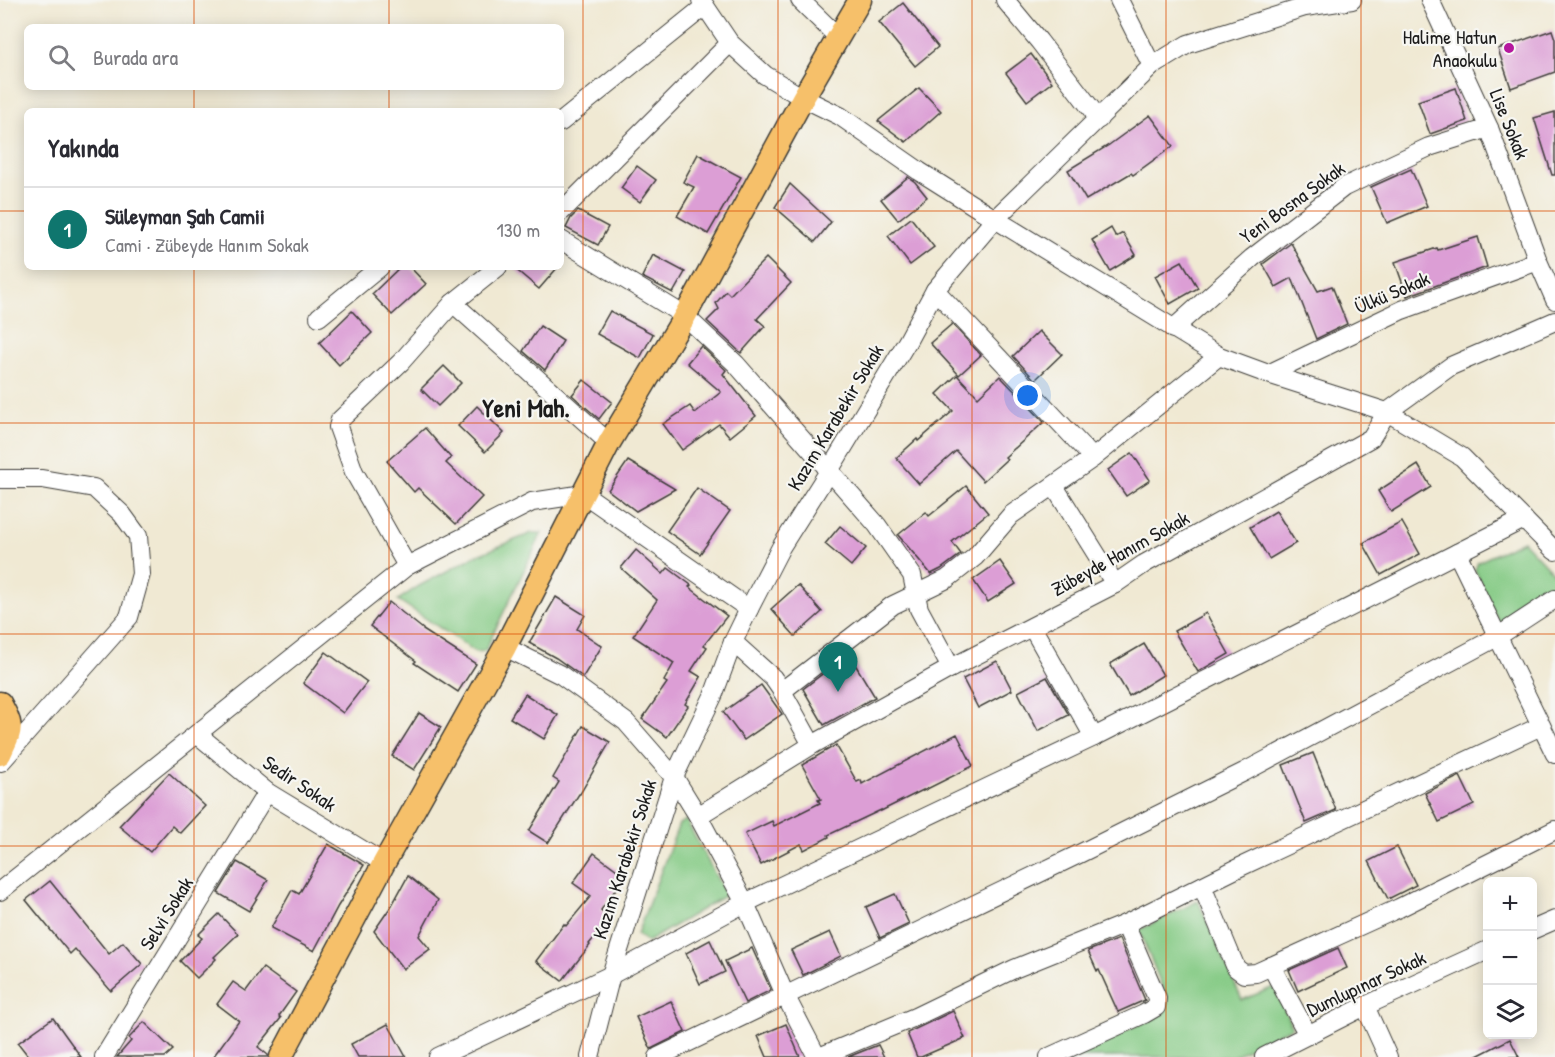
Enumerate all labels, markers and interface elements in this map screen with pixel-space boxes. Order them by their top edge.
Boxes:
place label: Halime Hatun Anaokulu [1403,23,1497,73]
search box [24,24,564,90]
icon: search [45,41,78,74]
marker: Halime Hatun Anaokulu [1502,41,1516,55]
text: Burada ara [93,42,178,72]
street label: Lise Sokak [1484,85,1536,163]
text: Yakında [48,130,118,165]
street label: Yeni Bosna Sokak [1234,155,1350,249]
text: Süleyman Şah Camii [105,201,265,231]
text: 1 [64,216,71,243]
text: 130 m [497,216,540,243]
text: Cami · Zübeyde Hanım Sokak [105,231,309,258]
street label: Ülkü Sokak [1350,264,1434,320]
street label: Kazım Karabekir Sokak [781,339,889,495]
your location [1013,381,1042,410]
district label: Yeni Mah. [482,390,570,425]
street label: Zübeyde Hanım Sokak [1046,504,1194,602]
pin: 1 [818,642,858,692]
street label: Sedir Sokak [258,748,342,818]
street label: Kazım Karabekir Sokak [585,776,663,942]
street label: Selvi Sokak [133,871,199,955]
map controls [1483,877,1537,1039]
button: + [1483,877,1537,931]
button: − [1483,931,1537,985]
street label: Dumlupınar Sokak [1302,944,1430,1022]
button: layers [1483,985,1537,1039]

